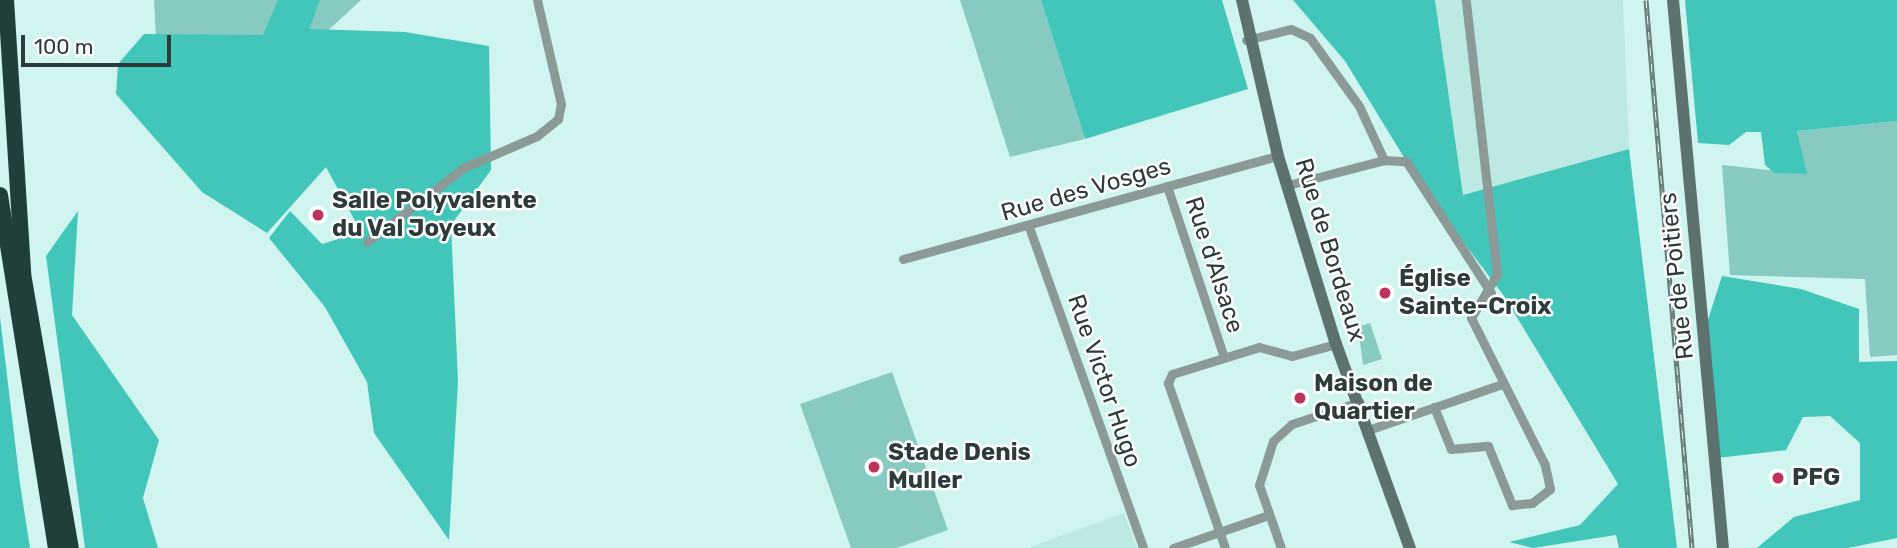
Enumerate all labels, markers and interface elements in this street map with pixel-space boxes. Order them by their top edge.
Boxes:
scale bar [24,21,175,65]
text: 100 m [34,34,93,59]
street label: Rue des Vosges [998,152,1174,228]
street label: Rue de Bordeaux [1288,155,1372,345]
place label: Salle Polyvalente du Val Joyeux [332,187,537,243]
street label: Rue de Poitiers [1654,191,1700,361]
street label: Rue d'Alsace [1178,193,1250,337]
marker: Salle Polyvalente du Val Joyeux [310,207,326,223]
place label: Église Sainte-Croix [1399,265,1551,321]
marker: Église Sainte-Croix [1377,285,1393,301]
street label: Rue Victor Hugo [1061,290,1147,472]
place label: Maison de Quartier [1314,370,1433,426]
marker: Maison de Quartier [1292,390,1308,406]
place label: Stade Denis Muller [888,439,1031,495]
marker: Stade Denis Muller [866,459,882,475]
place label: PFG [1792,464,1840,492]
marker: PFG [1770,470,1786,486]

